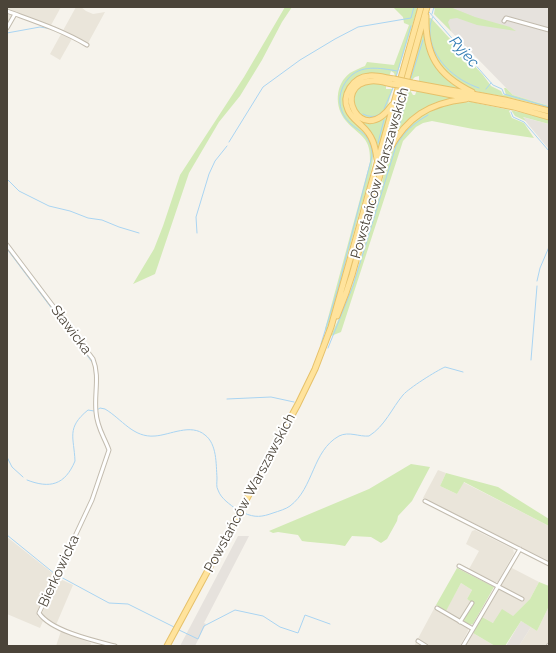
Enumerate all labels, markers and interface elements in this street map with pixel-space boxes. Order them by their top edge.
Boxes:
water label: Ryjec [445,33,483,71]
street label: Powstańców Warszawskich [347,85,413,261]
street label: Sławicka [47,302,95,358]
street label: Powstańców Warszawskich [201,411,299,575]
street label: Bierkowicka [35,532,83,610]

